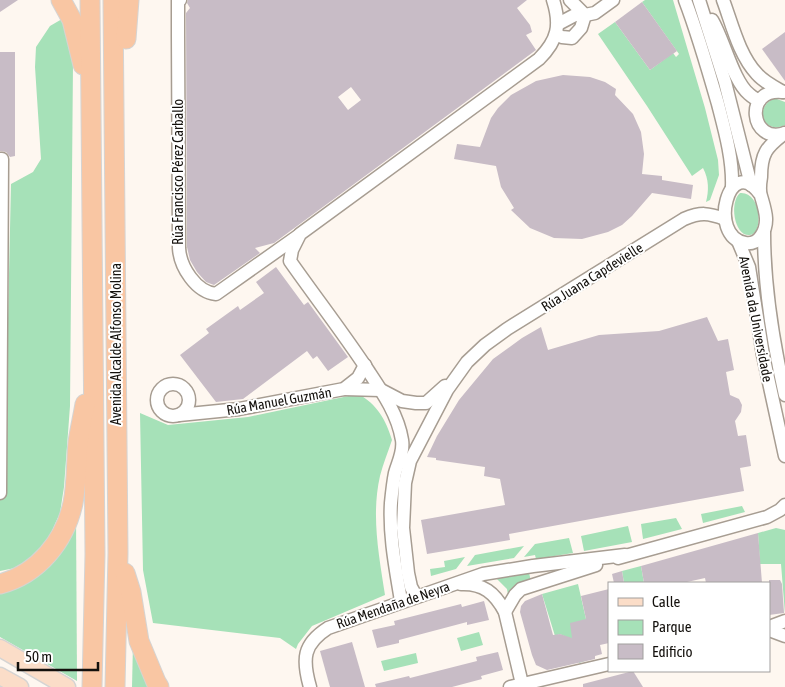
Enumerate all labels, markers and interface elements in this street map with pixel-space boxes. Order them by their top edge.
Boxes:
street label: Rúa Francisco Pérez Carballo [170,99,186,245]
street label: Rúa Juana Capdevielle [538,239,646,315]
street label: Avenida da Universidade [736,255,776,383]
street label: Avenida Alcalde Alfonso Molina [108,263,124,425]
street label: Rúa Manuel Guzmán [225,384,333,418]
street label: Rúa Mendaña de Neyra [334,578,452,632]
legend [608,582,770,672]
text: Calle [652,593,681,610]
text: Parque [652,618,692,635]
scale bar [18,640,98,672]
text: Edificio [652,643,693,660]
text: 50 m [25,648,52,665]

